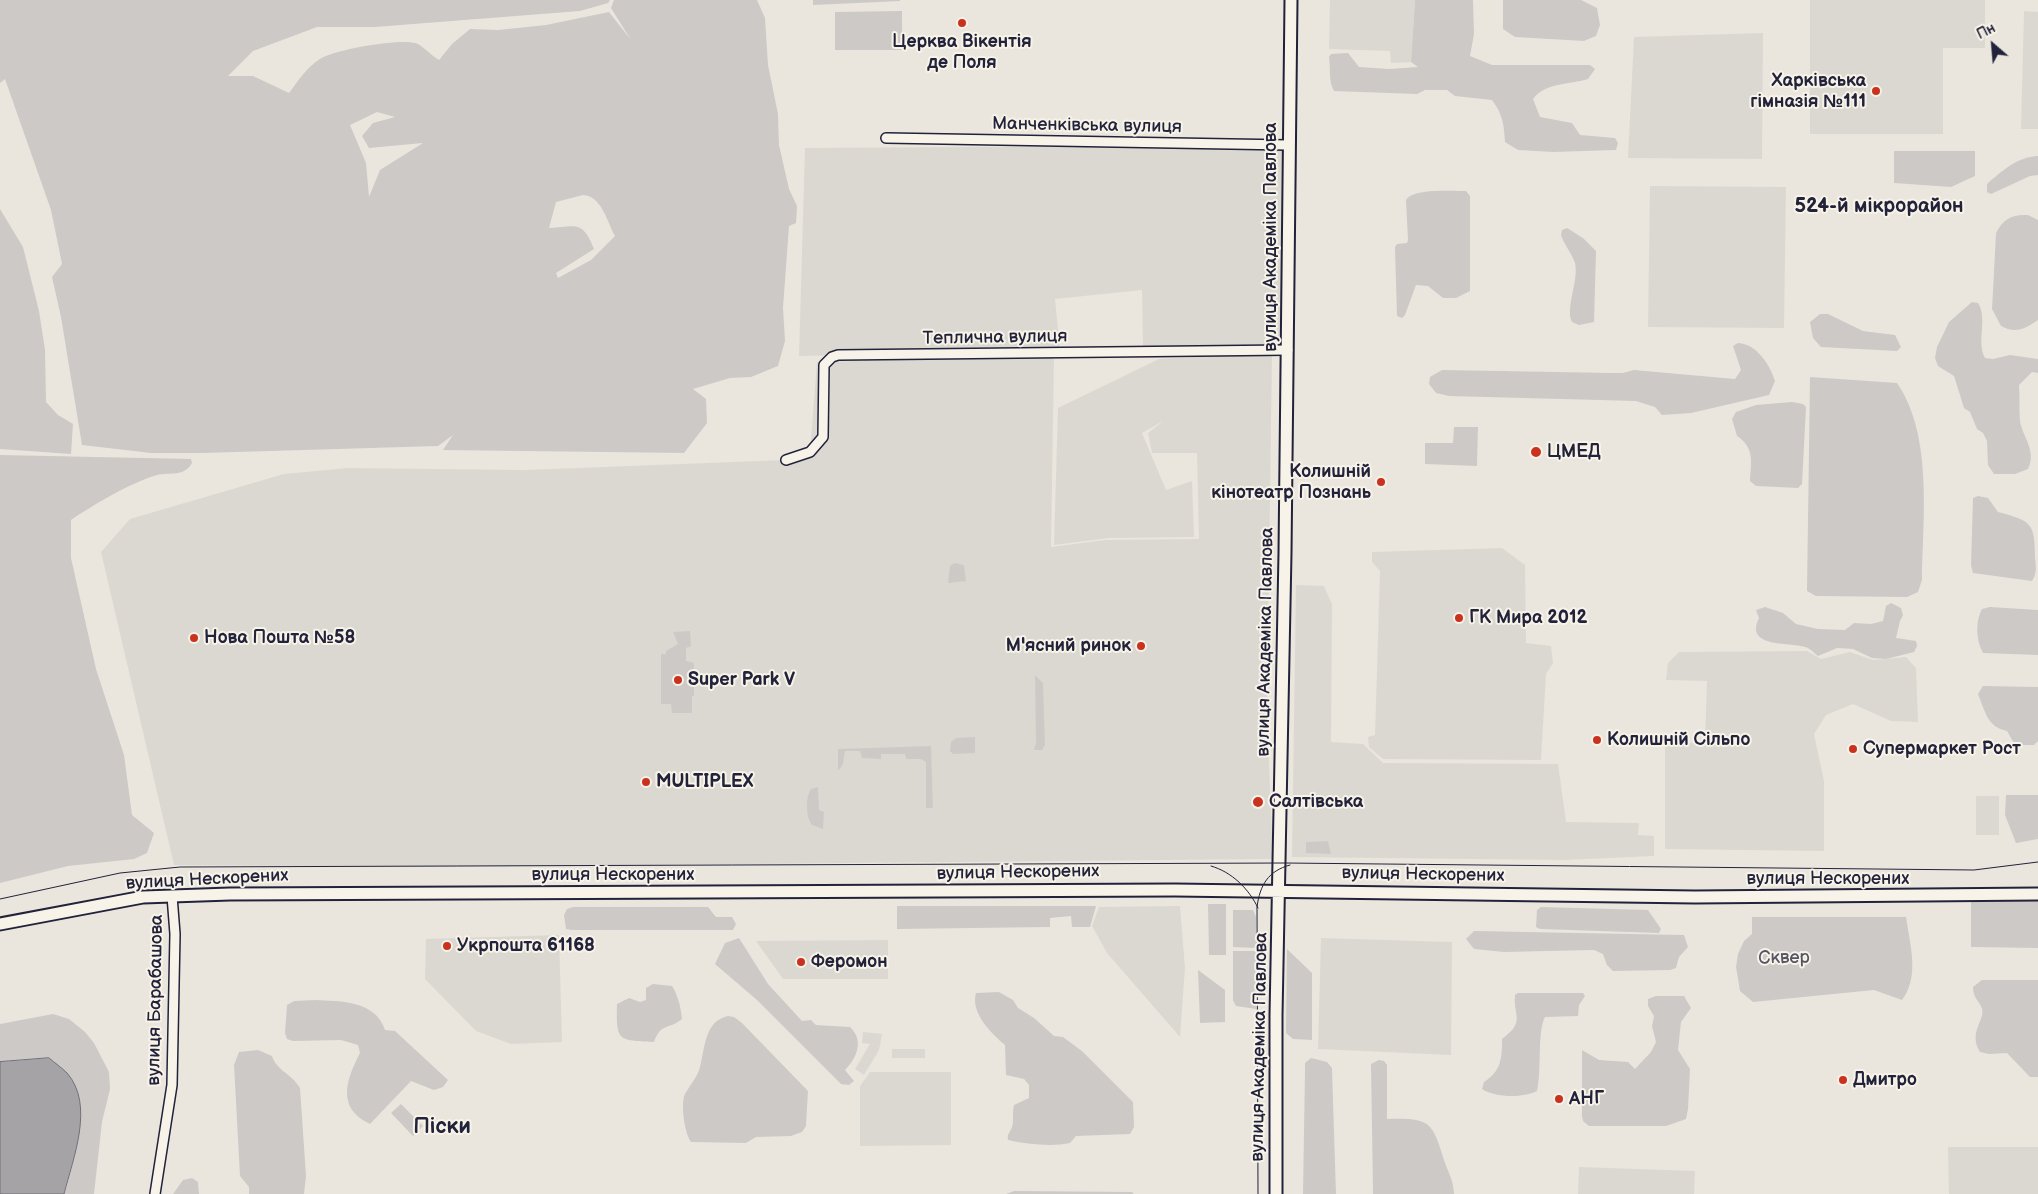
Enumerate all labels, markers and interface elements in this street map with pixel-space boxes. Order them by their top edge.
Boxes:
marker: Церква Вікентія де Поля [956,17,968,29]
text: Пн [1974,19,1998,43]
north arrow [1968,20,2018,70]
place label: Церква Вікентія де Поля [892,31,1032,74]
place label: Харківська гімназія №111 [1750,70,1866,112]
marker: Харківська гімназія №111 [1870,85,1882,97]
street label: Манченківська вулиця [992,114,1182,138]
street label: вулиця Академіка Павлова [1260,122,1282,352]
district label: 524-й мікрорайон [1794,195,1964,219]
street label: Теплична вулиця [922,326,1068,350]
place label: ЦМЕД [1547,441,1601,463]
marker: ЦМЕД [1529,445,1543,459]
place label: Колишній кінотеатр Познань [1211,461,1371,504]
marker: Колишній кінотеатр Познань [1375,476,1387,488]
street label: вулиця Академіка Павлова [1253,527,1279,757]
place label: ГК Мира 2012 [1469,607,1587,629]
marker: ГК Мира 2012 [1453,612,1465,624]
place label: Нова Пошта №58 [204,627,355,649]
marker: Нова Пошта №58 [188,632,200,644]
place label: М'ясний ринок [1006,635,1131,657]
marker: М'ясний ринок [1135,640,1147,652]
place label: Super Park V [688,669,795,691]
marker: Super Park V [672,674,684,686]
place label: Колишній Сільпо [1607,729,1750,751]
marker: Колишній Сільпо [1591,734,1603,746]
place label: Супермаркет Рост [1863,738,2021,760]
marker: Супермаркет Рост [1847,743,1859,755]
place label: MULTIPLEX [656,771,753,793]
marker: MULTIPLEX [640,776,652,788]
place label: Салтівська [1269,791,1363,813]
marker: Салтівська [1251,795,1265,809]
street label: вулиця Нескорених [936,861,1100,885]
street label: вулиця Нескорених [1341,863,1505,887]
street label: вулиця Нескорених [532,864,694,886]
street label: вулиця Нескорених [125,865,289,895]
street label: вулиця Нескорених [1747,868,1909,890]
street label: вулиця Барабашова [144,914,168,1086]
street label: вулиця Академіка Павлова [1247,932,1273,1162]
place label: Укрпошта 61168 [457,935,595,957]
marker: Укрпошта 61168 [441,940,453,952]
park label: Сквер [1758,947,1810,969]
place label: Феромон [811,951,887,973]
marker: Феромон [795,956,807,968]
place label: Дмитро [1853,1069,1917,1091]
marker: Дмитро [1837,1074,1849,1086]
place label: АНГ [1569,1088,1604,1110]
marker: АНГ [1553,1093,1565,1105]
district label: Піски [413,1114,471,1140]

